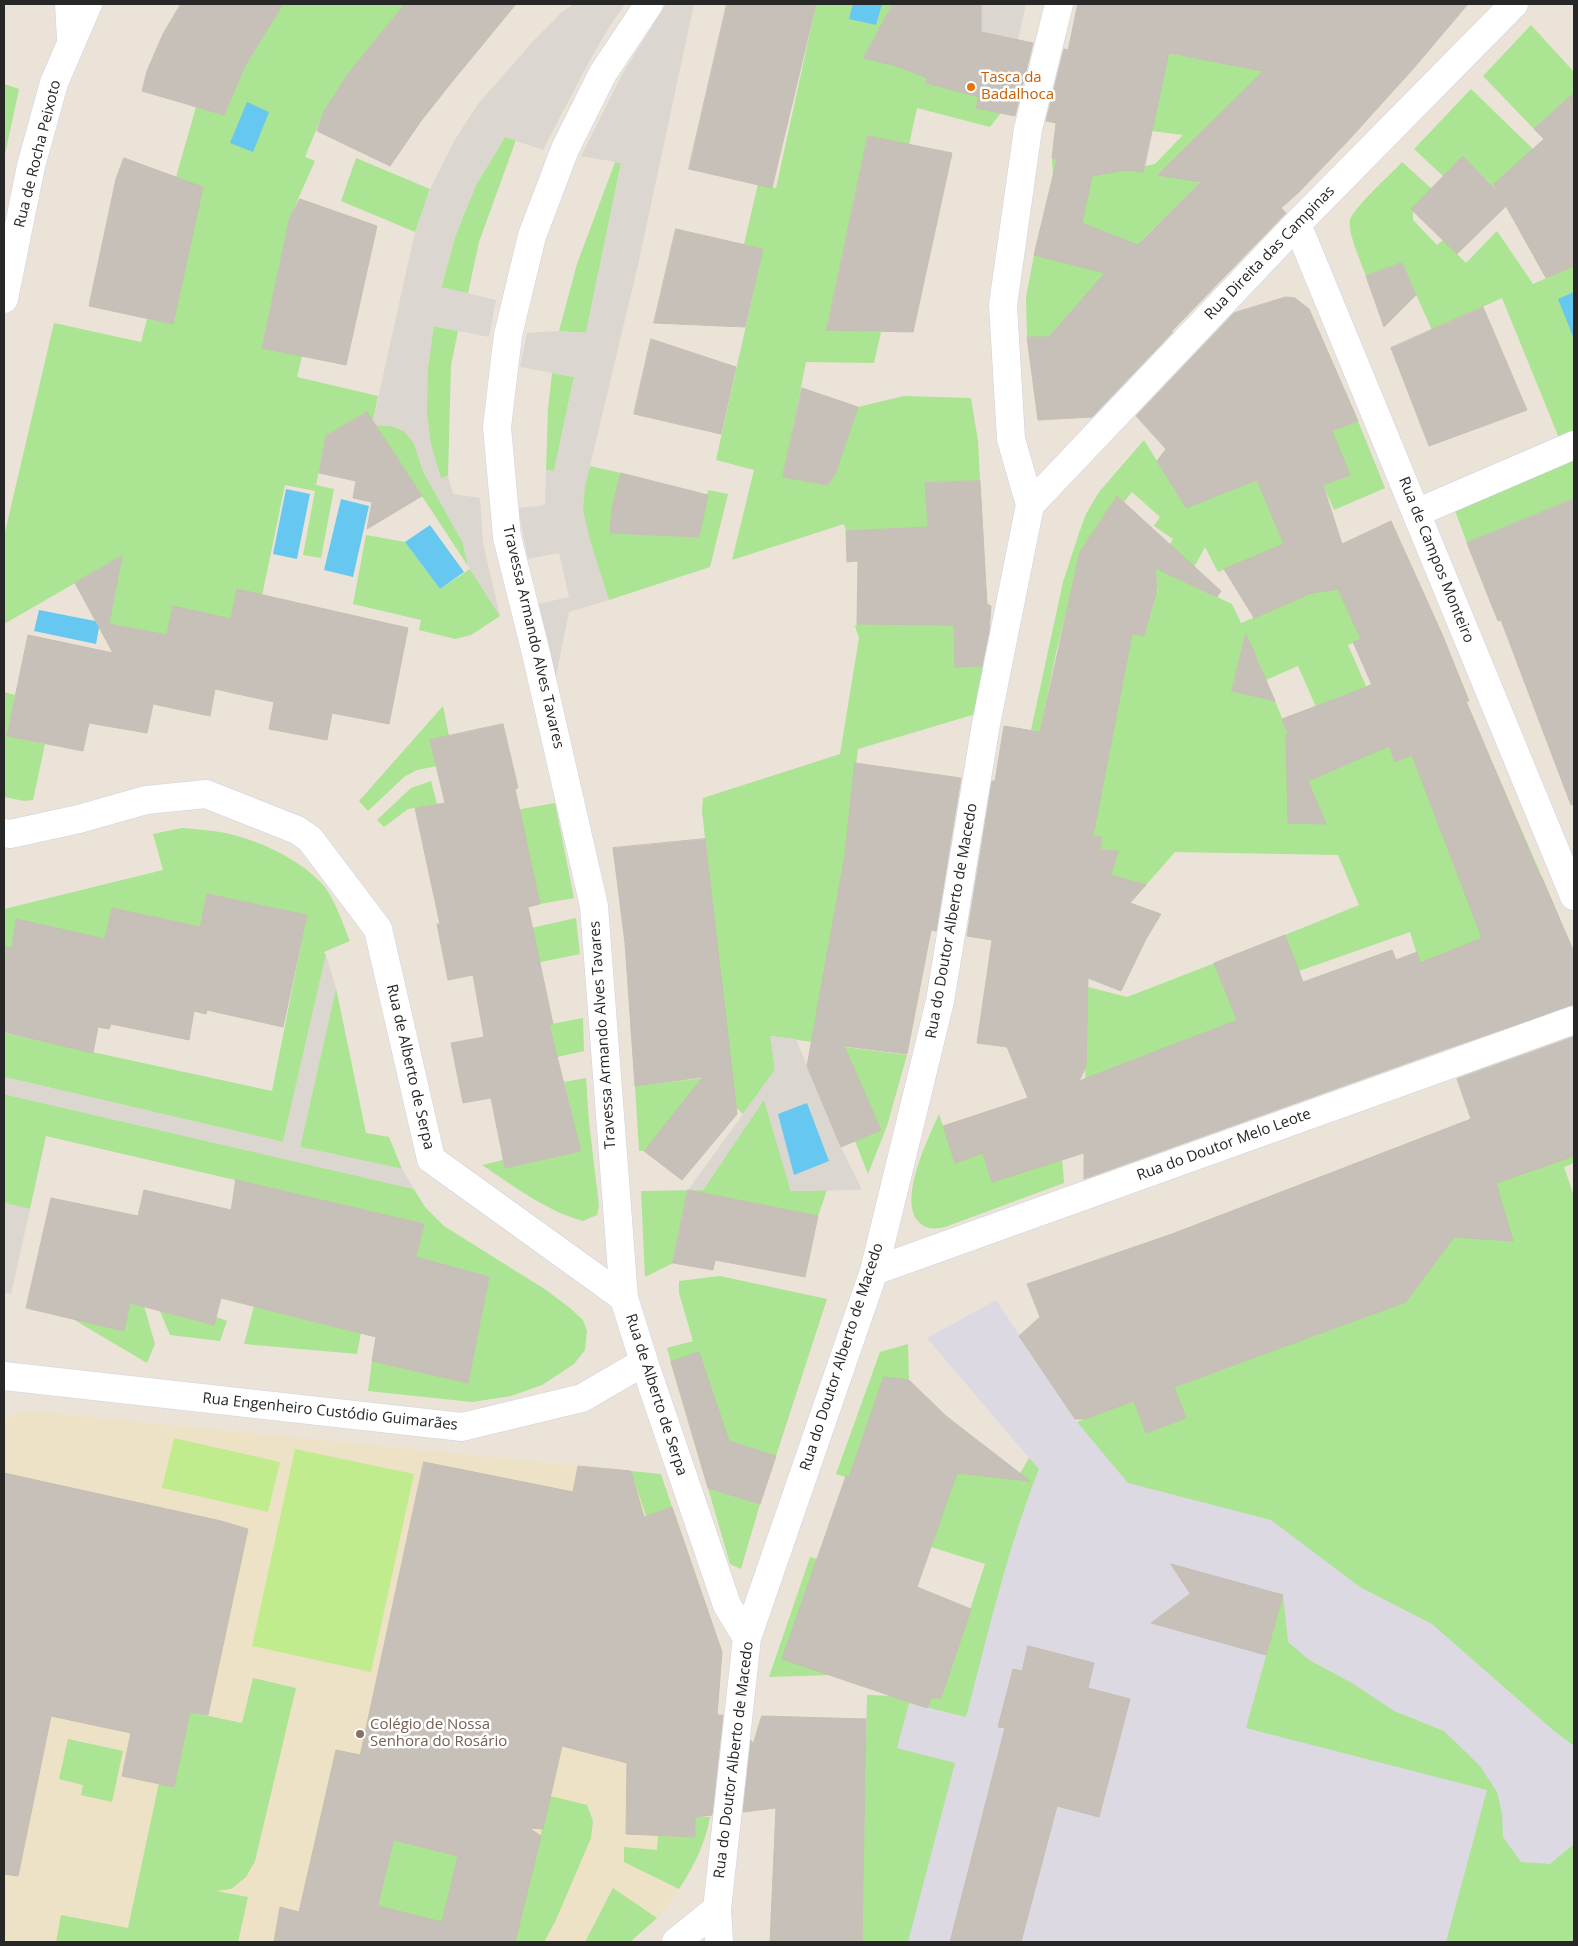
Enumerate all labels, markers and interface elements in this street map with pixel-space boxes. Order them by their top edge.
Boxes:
place label: Tasca da Badalhoca [981,69,1054,104]
street label: Rua de Rocha Peixoto [11,78,65,230]
marker: Tasca da Badalhoca [965,81,977,93]
street label: Rua Direita das Campinas [1201,182,1339,324]
street label: Rua de Campos Monteiro [1394,474,1478,646]
street label: Travessa Armando Alves Tavares [499,524,567,750]
street label: Rua do Doutor Alberto de Macedo [922,802,982,1040]
street label: Travessa Armando Alves Tavares [586,920,620,1150]
street label: Rua de Alberto de Serpa [382,983,438,1151]
street label: Rua do Doutor Melo Leote [1134,1105,1314,1185]
street label: Rua do Doutor Alberto de Macedo [797,1241,887,1473]
street label: Rua de Alberto de Serpa [621,1312,691,1478]
street label: Rua Engenheiro Custódio Guimarães [201,1390,459,1434]
street label: Rua do Doutor Alberto de Macedo [711,1640,757,1880]
place label: Colégio de Nossa Senhora do Rosário [370,1716,507,1751]
marker: Colégio de Nossa Senhora do Rosário [354,1728,366,1740]

